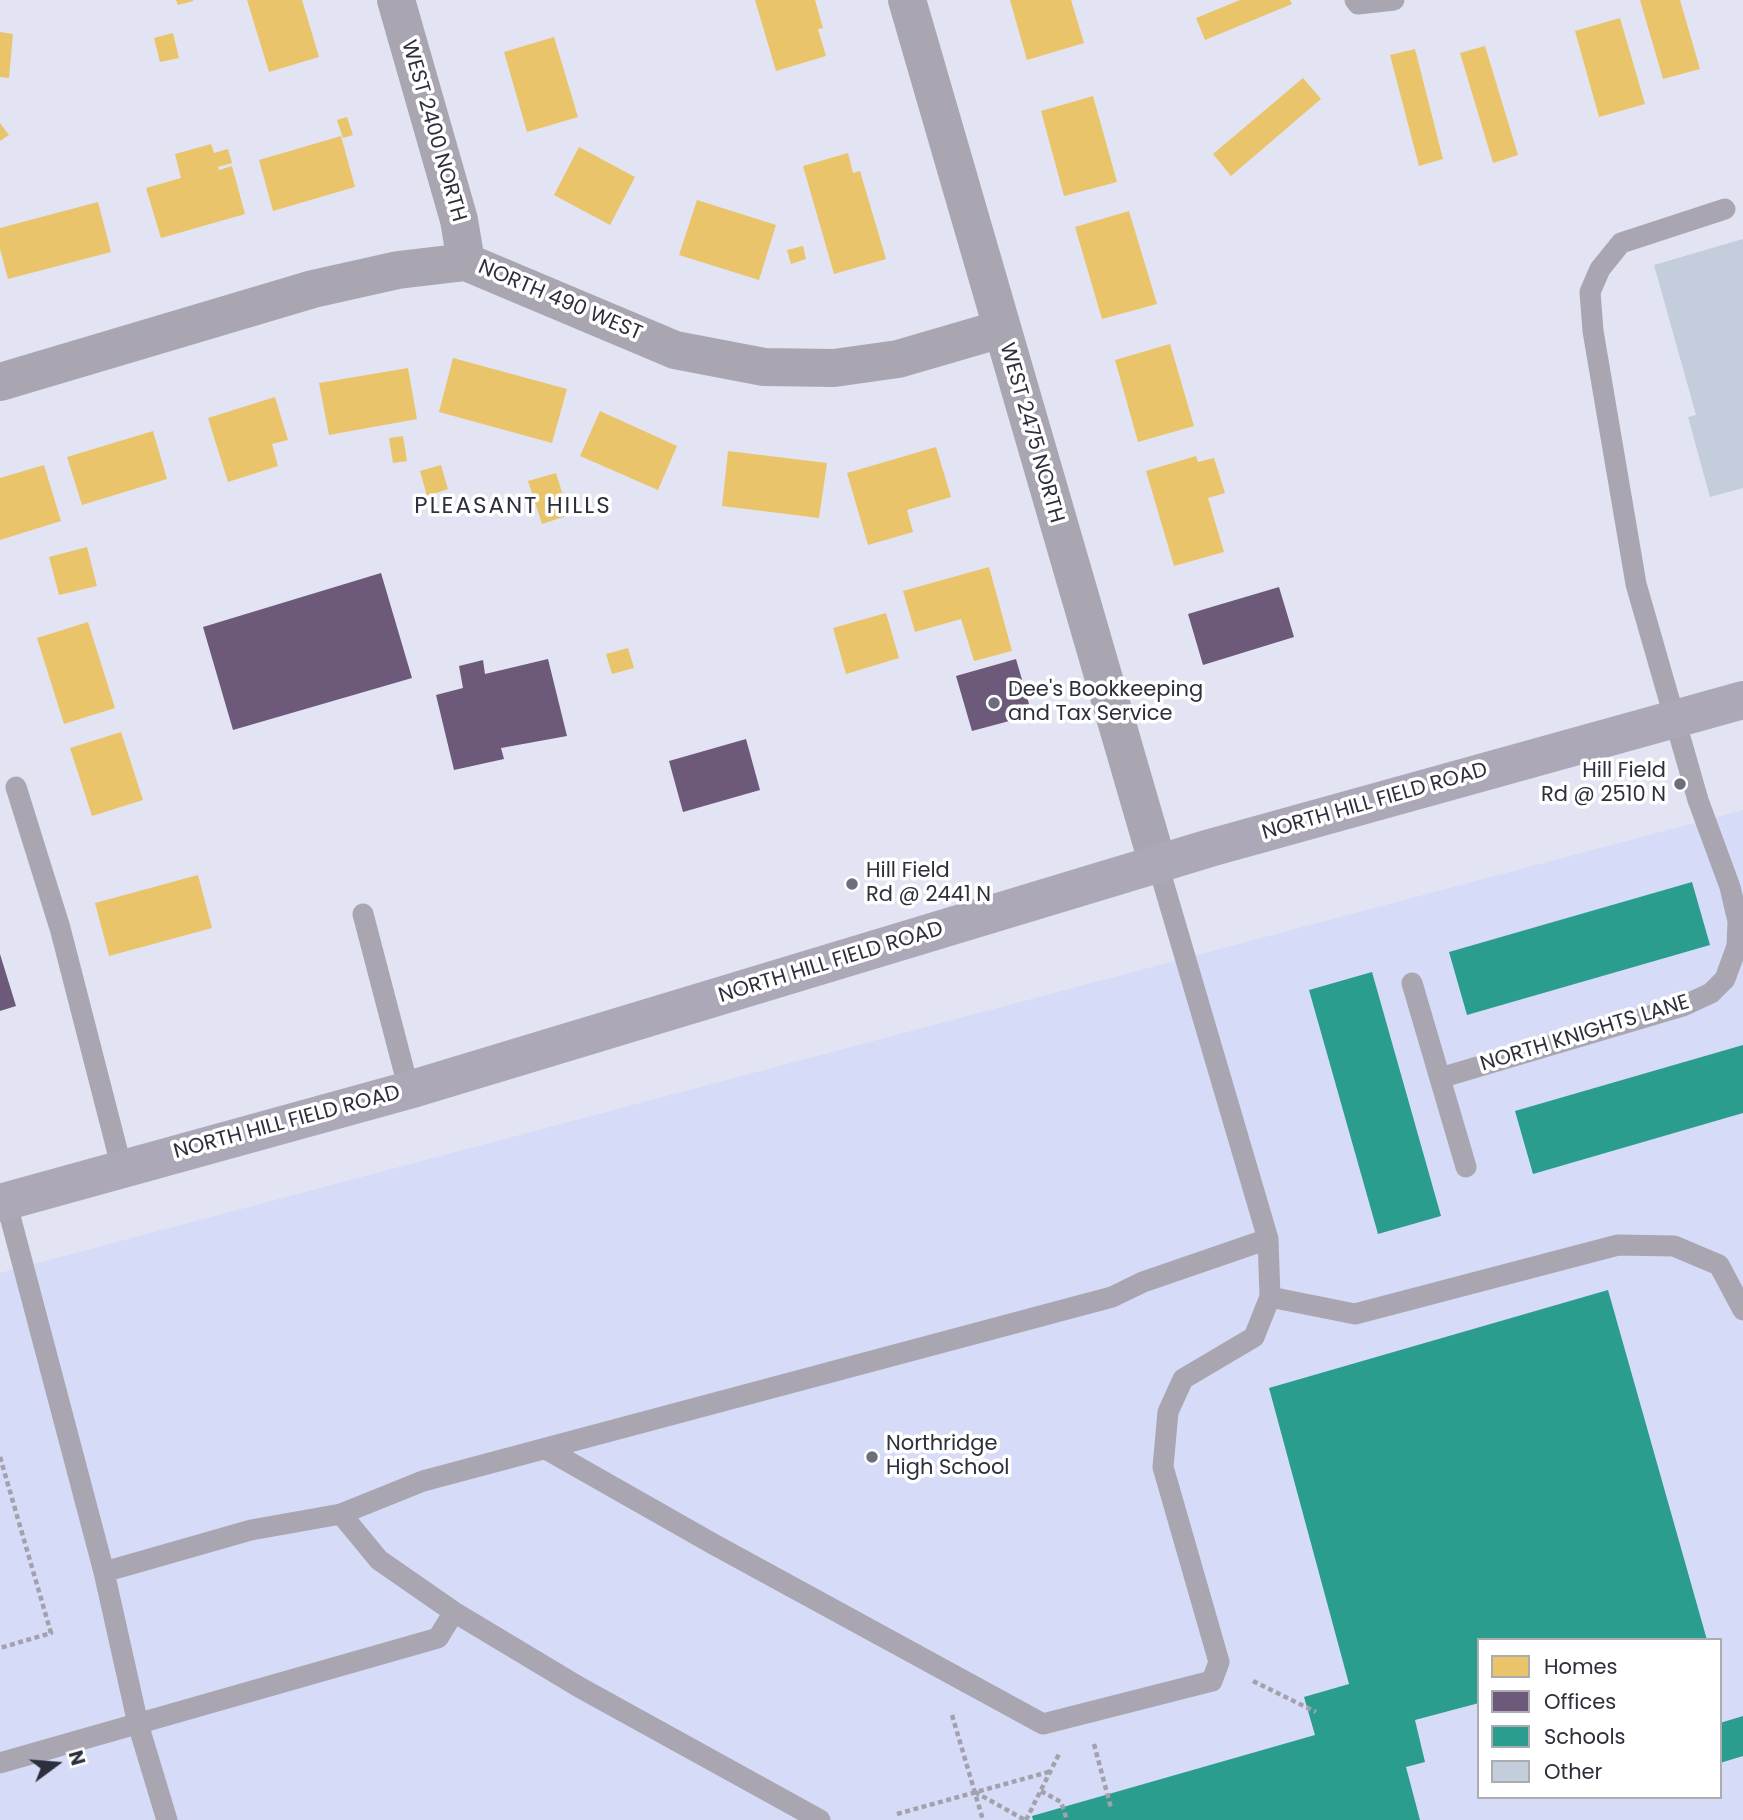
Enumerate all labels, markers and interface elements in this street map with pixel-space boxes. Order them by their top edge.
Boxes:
street label: WEST 2400 NORTH [395,37,471,225]
street label: NORTH 490 WEST [474,255,646,347]
street label: WEST 2475 NORTH [993,340,1069,526]
district label: PLEASANT HILLS [416,493,610,521]
place label: Dee's Bookkeeping and Tax Service [1008,678,1203,728]
marker: Dee's Bookkeeping and Tax Service [986,695,1002,711]
street label: NORTH HILL FIELD ROAD [1259,758,1491,846]
place label: Hill Field Rd @ 2510 N [1541,759,1666,809]
marker: Hill Field Rd @ 2510 N [1672,776,1688,792]
place label: Hill Field Rd @ 2441 N [866,859,991,909]
marker: Hill Field Rd @ 2441 N [844,876,860,892]
street label: NORTH HILL FIELD ROAD [716,917,946,1009]
street label: NORTH KNIGHTS LANE [1478,990,1692,1078]
street label: NORTH HILL FIELD ROAD [171,1081,403,1165]
place label: Northridge High School [886,1432,1010,1482]
marker: Northridge High School [864,1449,880,1465]
legend [1477,1638,1722,1799]
text: Homes [1544,1652,1618,1681]
text: Offices [1544,1687,1616,1716]
text: Schools [1544,1722,1626,1751]
north arrow [21,1729,91,1799]
text: N [62,1747,92,1769]
text: Other [1544,1757,1602,1786]

